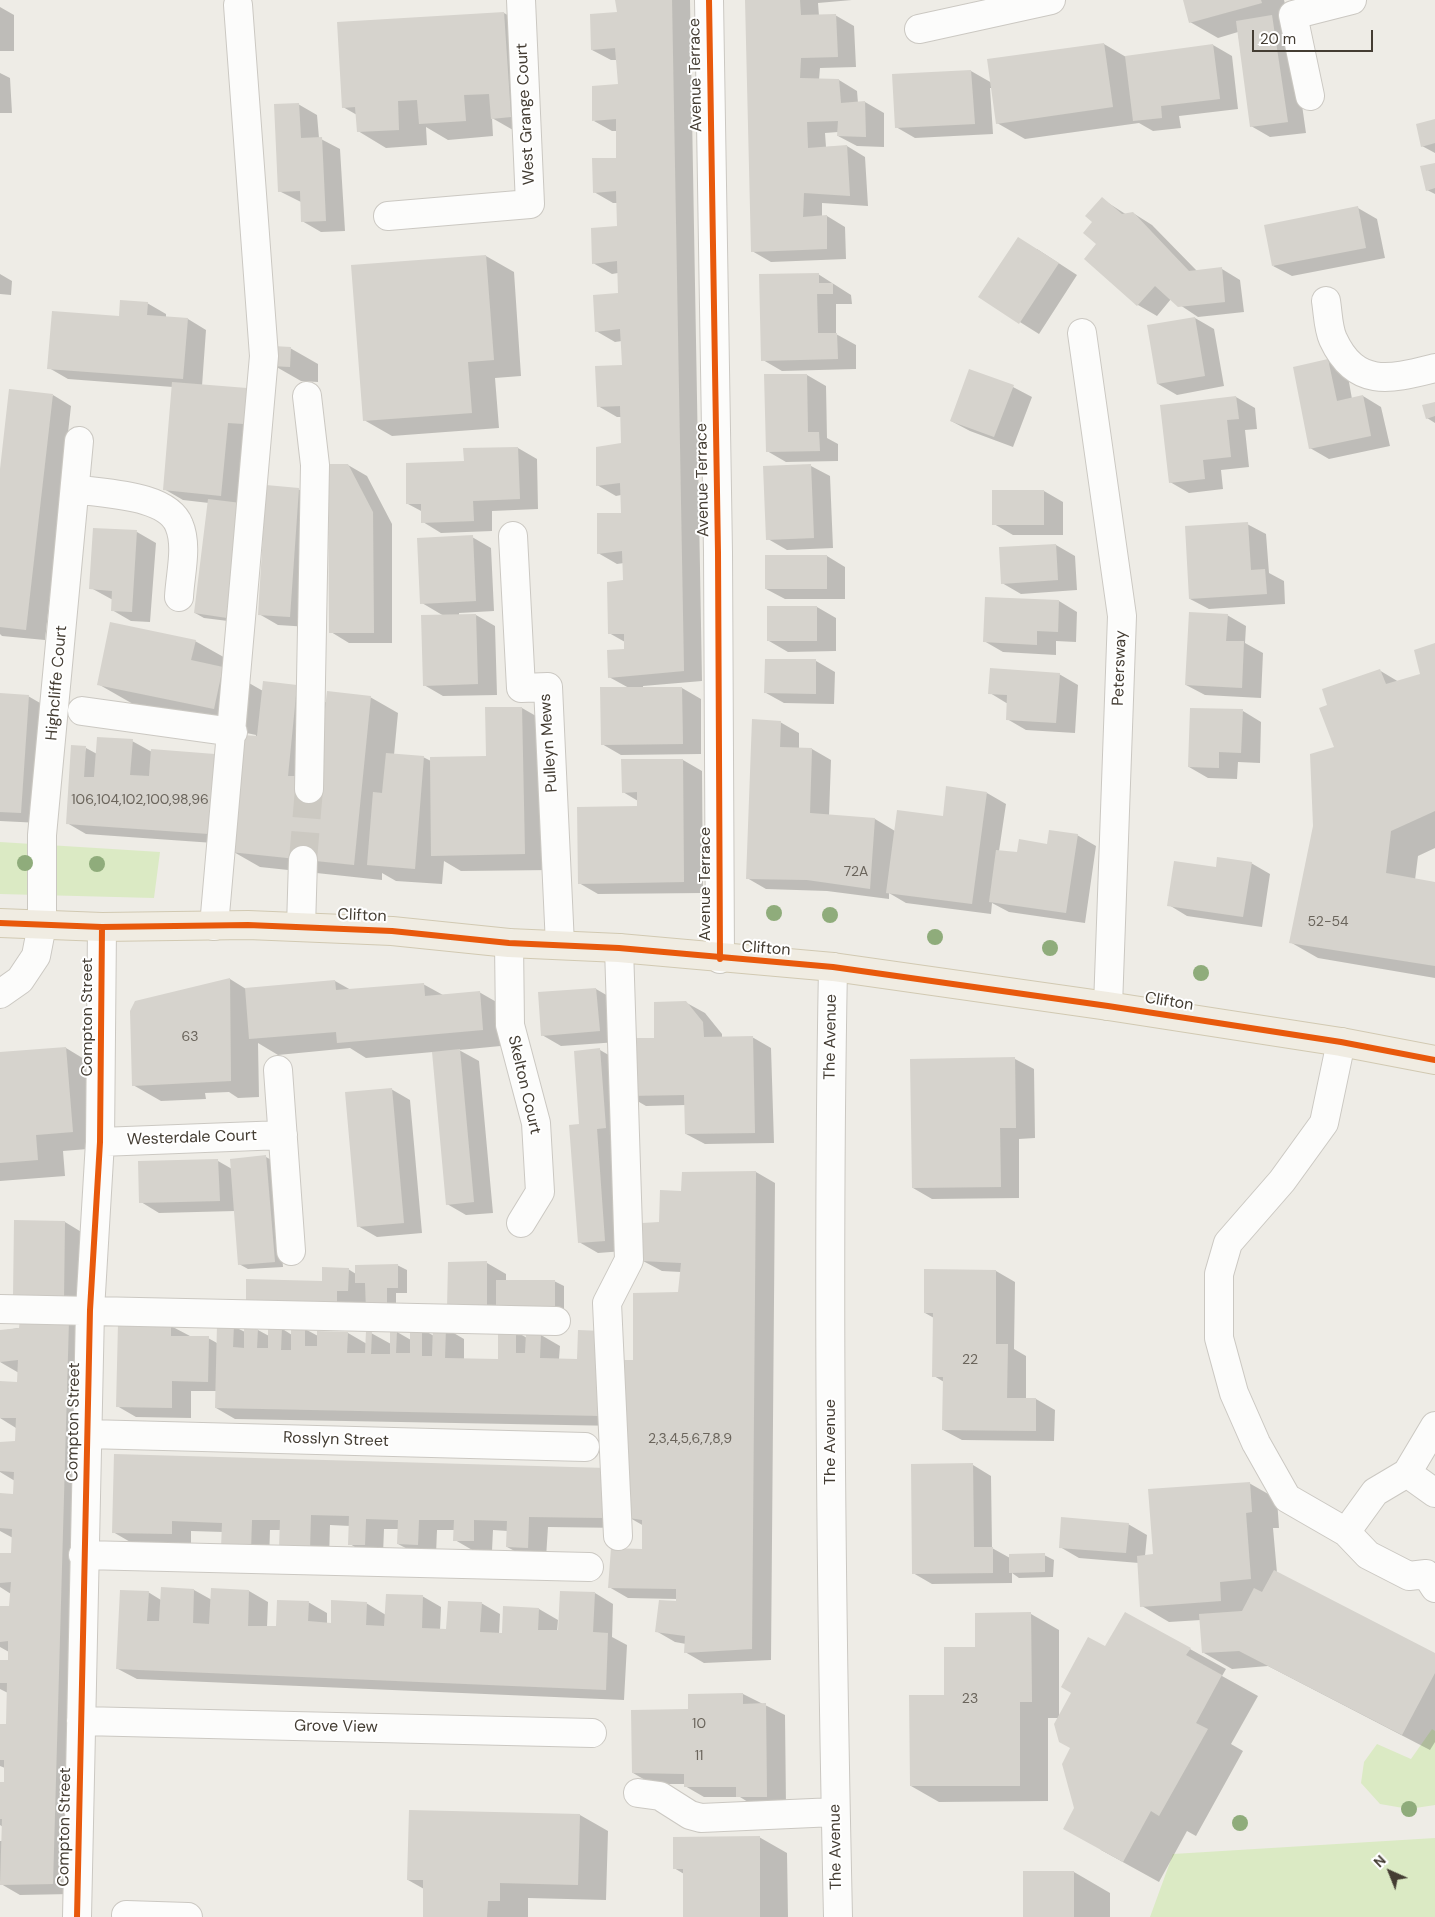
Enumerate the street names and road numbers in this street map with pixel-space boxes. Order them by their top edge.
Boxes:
street label: Avenue Terrace [685,18,707,132]
street label: West Grange Court [513,43,539,185]
street label: Avenue Terrace [692,423,714,537]
street label: Highcliffe Court [42,625,72,741]
street label: Petersway [1109,630,1131,706]
street label: Pulleyn Mews [536,693,562,793]
street label: Avenue Terrace [696,827,716,941]
street label: Clifton [337,906,387,926]
street label: Clifton [741,938,791,960]
street label: Compton Street [78,957,98,1077]
street label: Clifton [1143,989,1195,1015]
street label: The Avenue [821,994,841,1080]
street label: Skelton Court [503,1034,545,1136]
street label: Westerdale Court [127,1126,257,1150]
street label: Compton Street [63,1362,85,1482]
street label: The Avenue [821,1399,841,1485]
street label: Rosslyn Street [283,1429,389,1451]
street label: Grove View [294,1717,378,1737]
street label: Compton Street [54,1767,76,1887]
street label: The Avenue [826,1804,846,1890]

